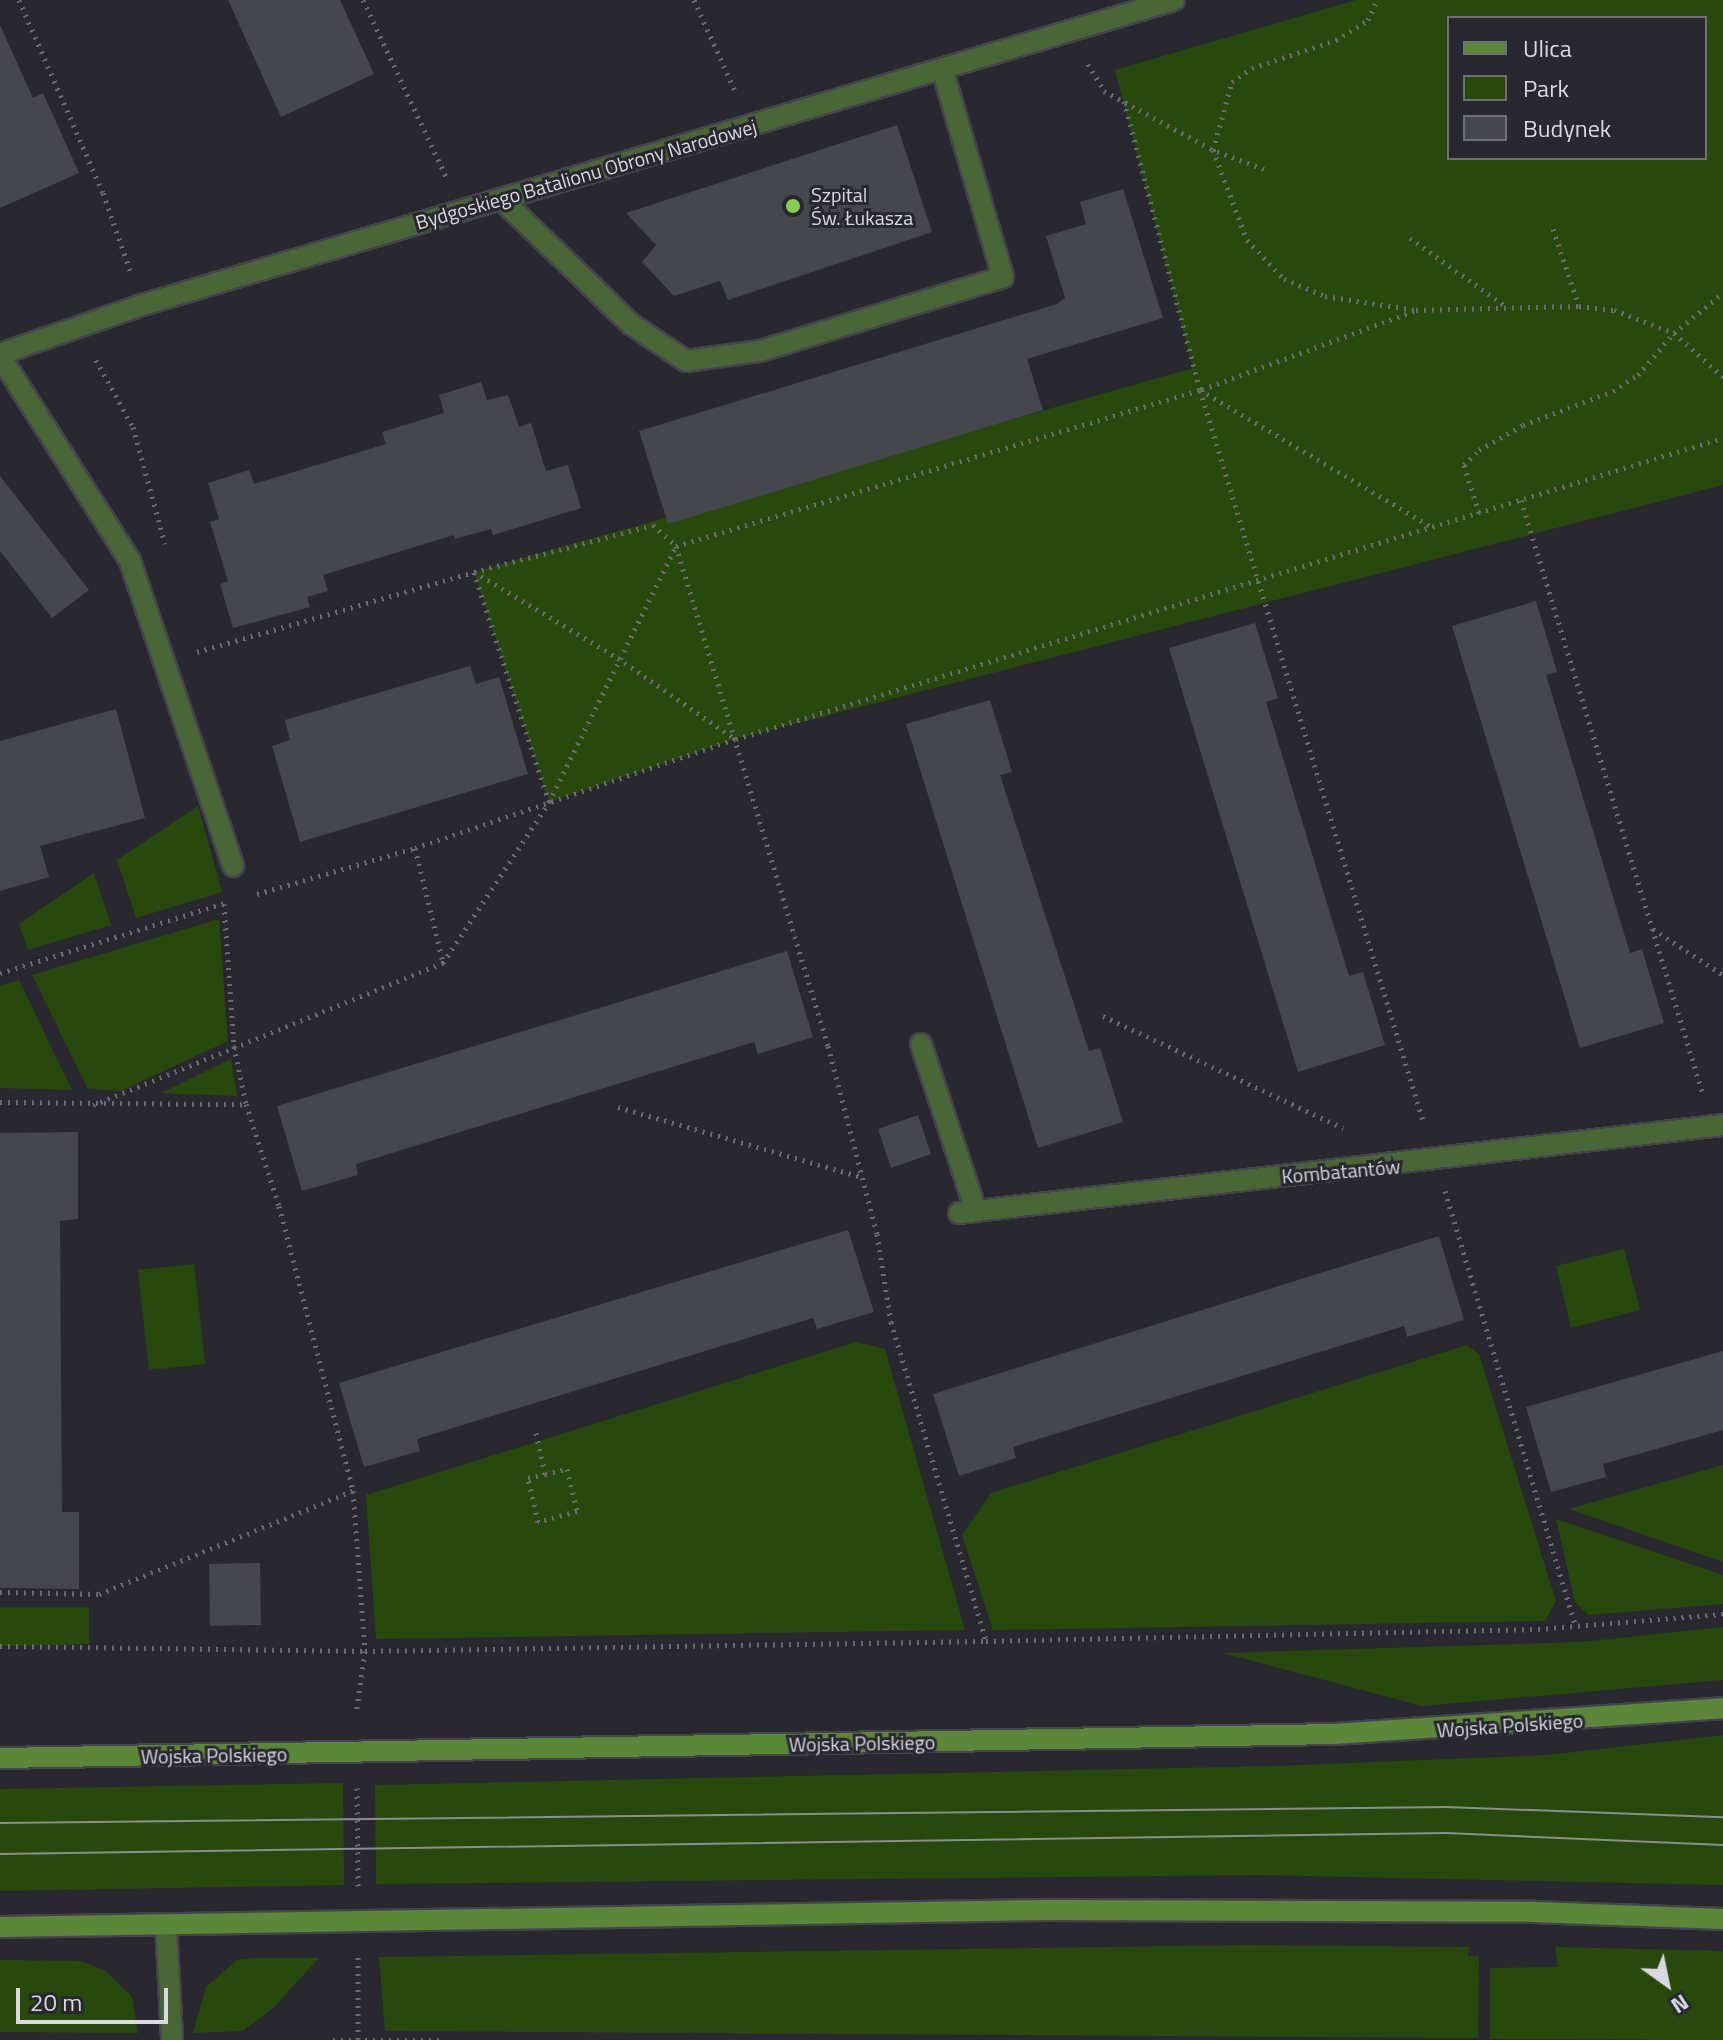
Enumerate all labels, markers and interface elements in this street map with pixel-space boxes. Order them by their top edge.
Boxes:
legend [1447,16,1707,160]
text: Ulica [1523,30,1572,66]
text: Park [1523,70,1569,106]
text: Budynek [1523,110,1611,146]
street label: Bydgoskiego Batalionu Obrony Narodowej [413,114,759,234]
place label: Szpital Św. Łukasza [811,182,913,229]
marker: Szpital Św. Łukasza [782,195,804,217]
street label: Kombatantów [1281,1154,1401,1188]
street label: Wojska Polskiego [1436,1708,1584,1742]
street label: Wojska Polskiego [788,1730,936,1756]
street label: Wojska Polskiego [140,1742,288,1768]
north arrow [1627,1944,1707,2024]
scale bar [20,1972,172,2022]
text: 20 m [30,1984,82,2020]
text: N [1664,1986,1696,2023]

